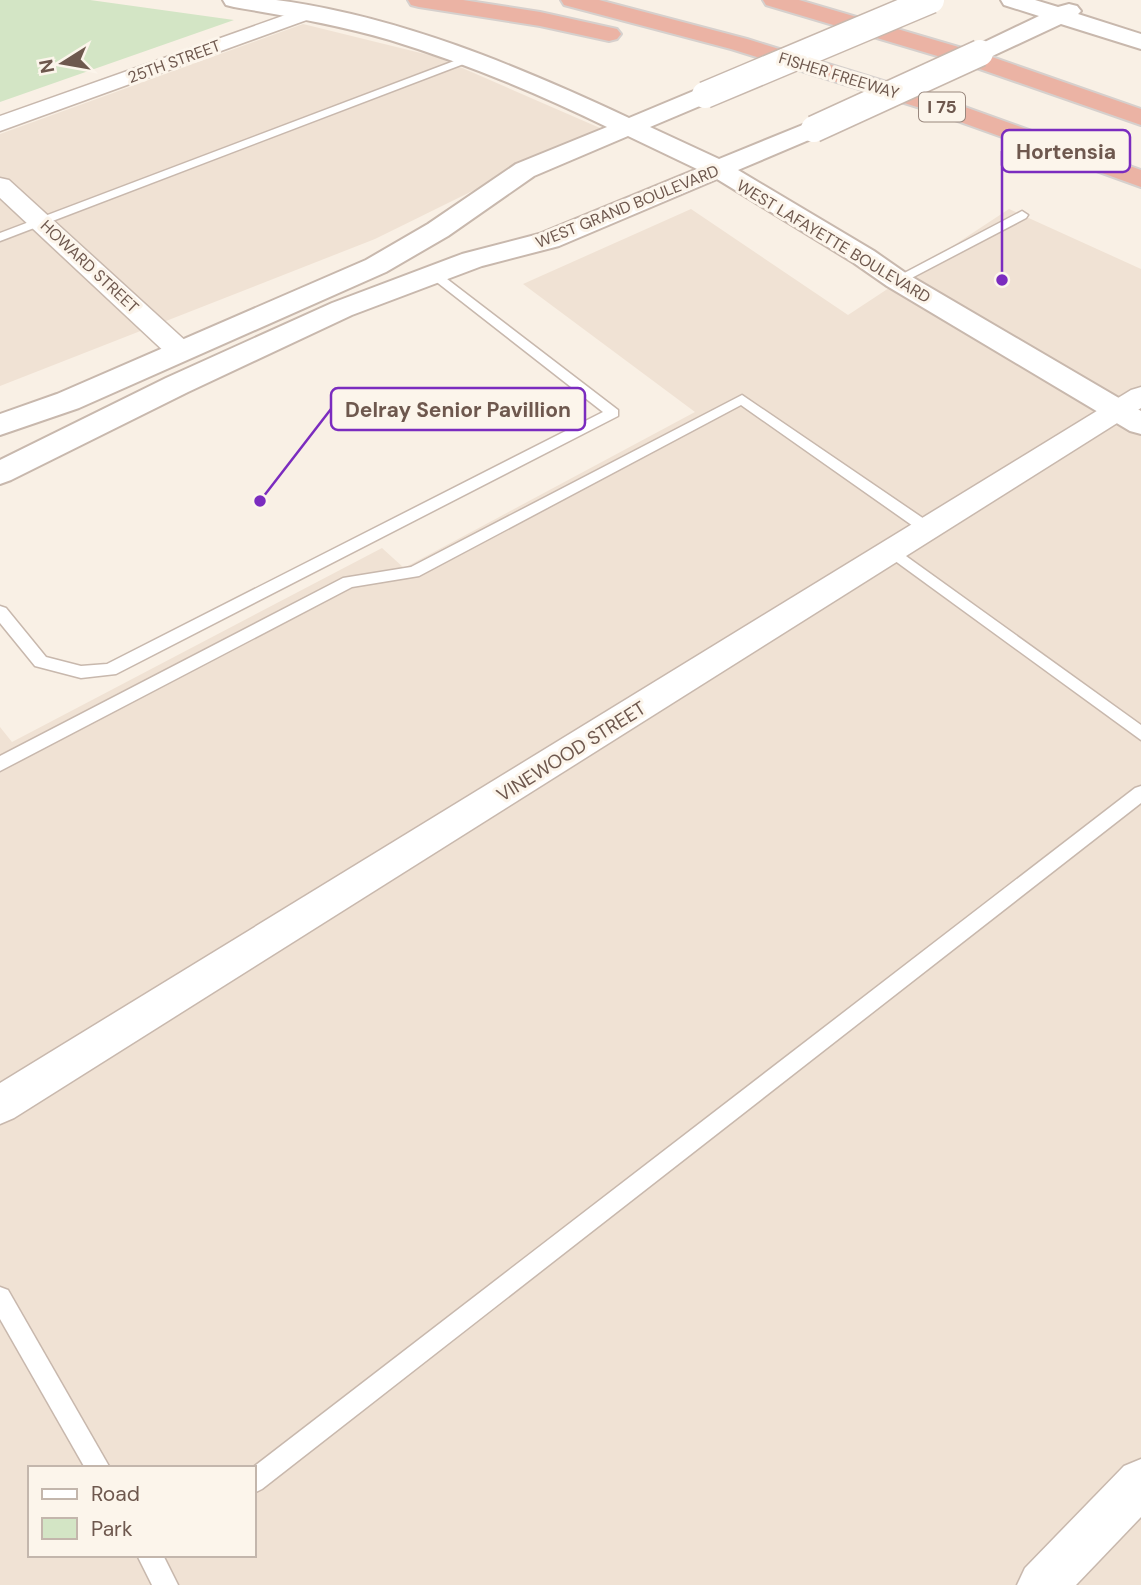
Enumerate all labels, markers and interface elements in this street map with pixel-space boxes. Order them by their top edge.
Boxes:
north arrow [28,28,98,98]
street label: 25TH STREET [125,35,224,88]
street label: FISHER FREEWAY [776,47,901,104]
text: N [33,57,60,75]
road number: I 75 [919,92,965,122]
callout: Hortensia [1002,130,1130,172]
text: Hortensia [1016,138,1116,166]
street label: WEST GRAND BOULEVARD [533,160,722,253]
street label: WEST LAFAYETTE BOULEVARD [733,175,935,308]
street label: HOWARD STREET [36,215,143,317]
callout: Delray Senior Pavillion [331,388,585,430]
text: Delray Senior Pavillion [345,396,571,424]
street label: VINEWOOD STREET [492,695,651,807]
legend [28,1466,256,1557]
text: Road [91,1480,140,1508]
text: Park [91,1515,133,1543]

